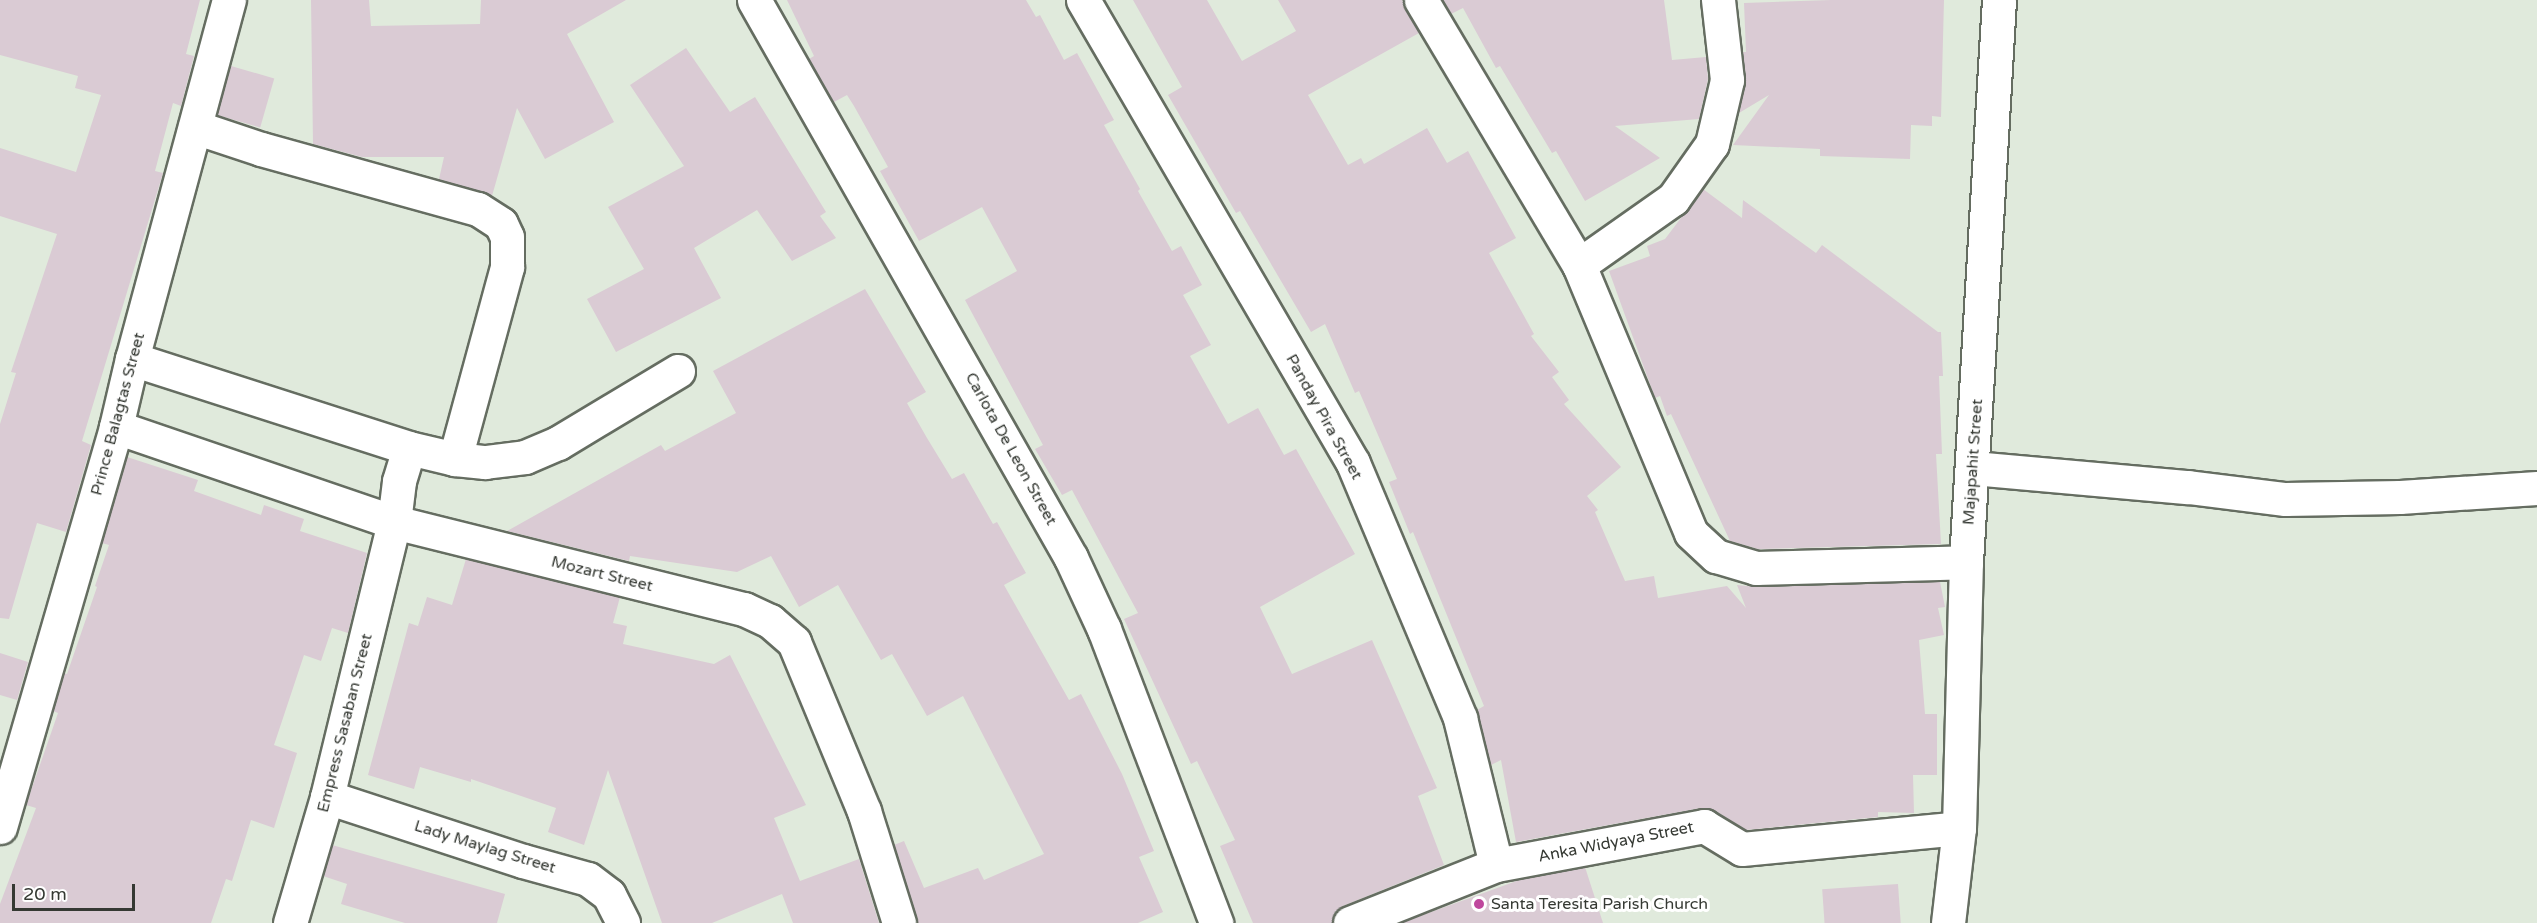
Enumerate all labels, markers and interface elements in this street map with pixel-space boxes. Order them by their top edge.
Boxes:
street label: Prince Balagtas Street [87,330,149,498]
street label: Panday Pira Street [1282,351,1366,483]
street label: Carlota De Leon Street [961,369,1061,529]
street label: Majapahit Street [1959,398,1987,526]
street label: Mozart Street [549,552,655,596]
street label: Empress Sasaban Street [313,632,377,814]
street label: Lady Maylag Street [412,816,558,878]
street label: Anka Widyaya Street [1537,817,1695,867]
scale bar [15,872,138,910]
text: 20 m [23,883,67,905]
place label: Santa Teresita Parish Church [1491,894,1708,914]
marker: Santa Teresita Parish Church [1472,897,1486,911]

